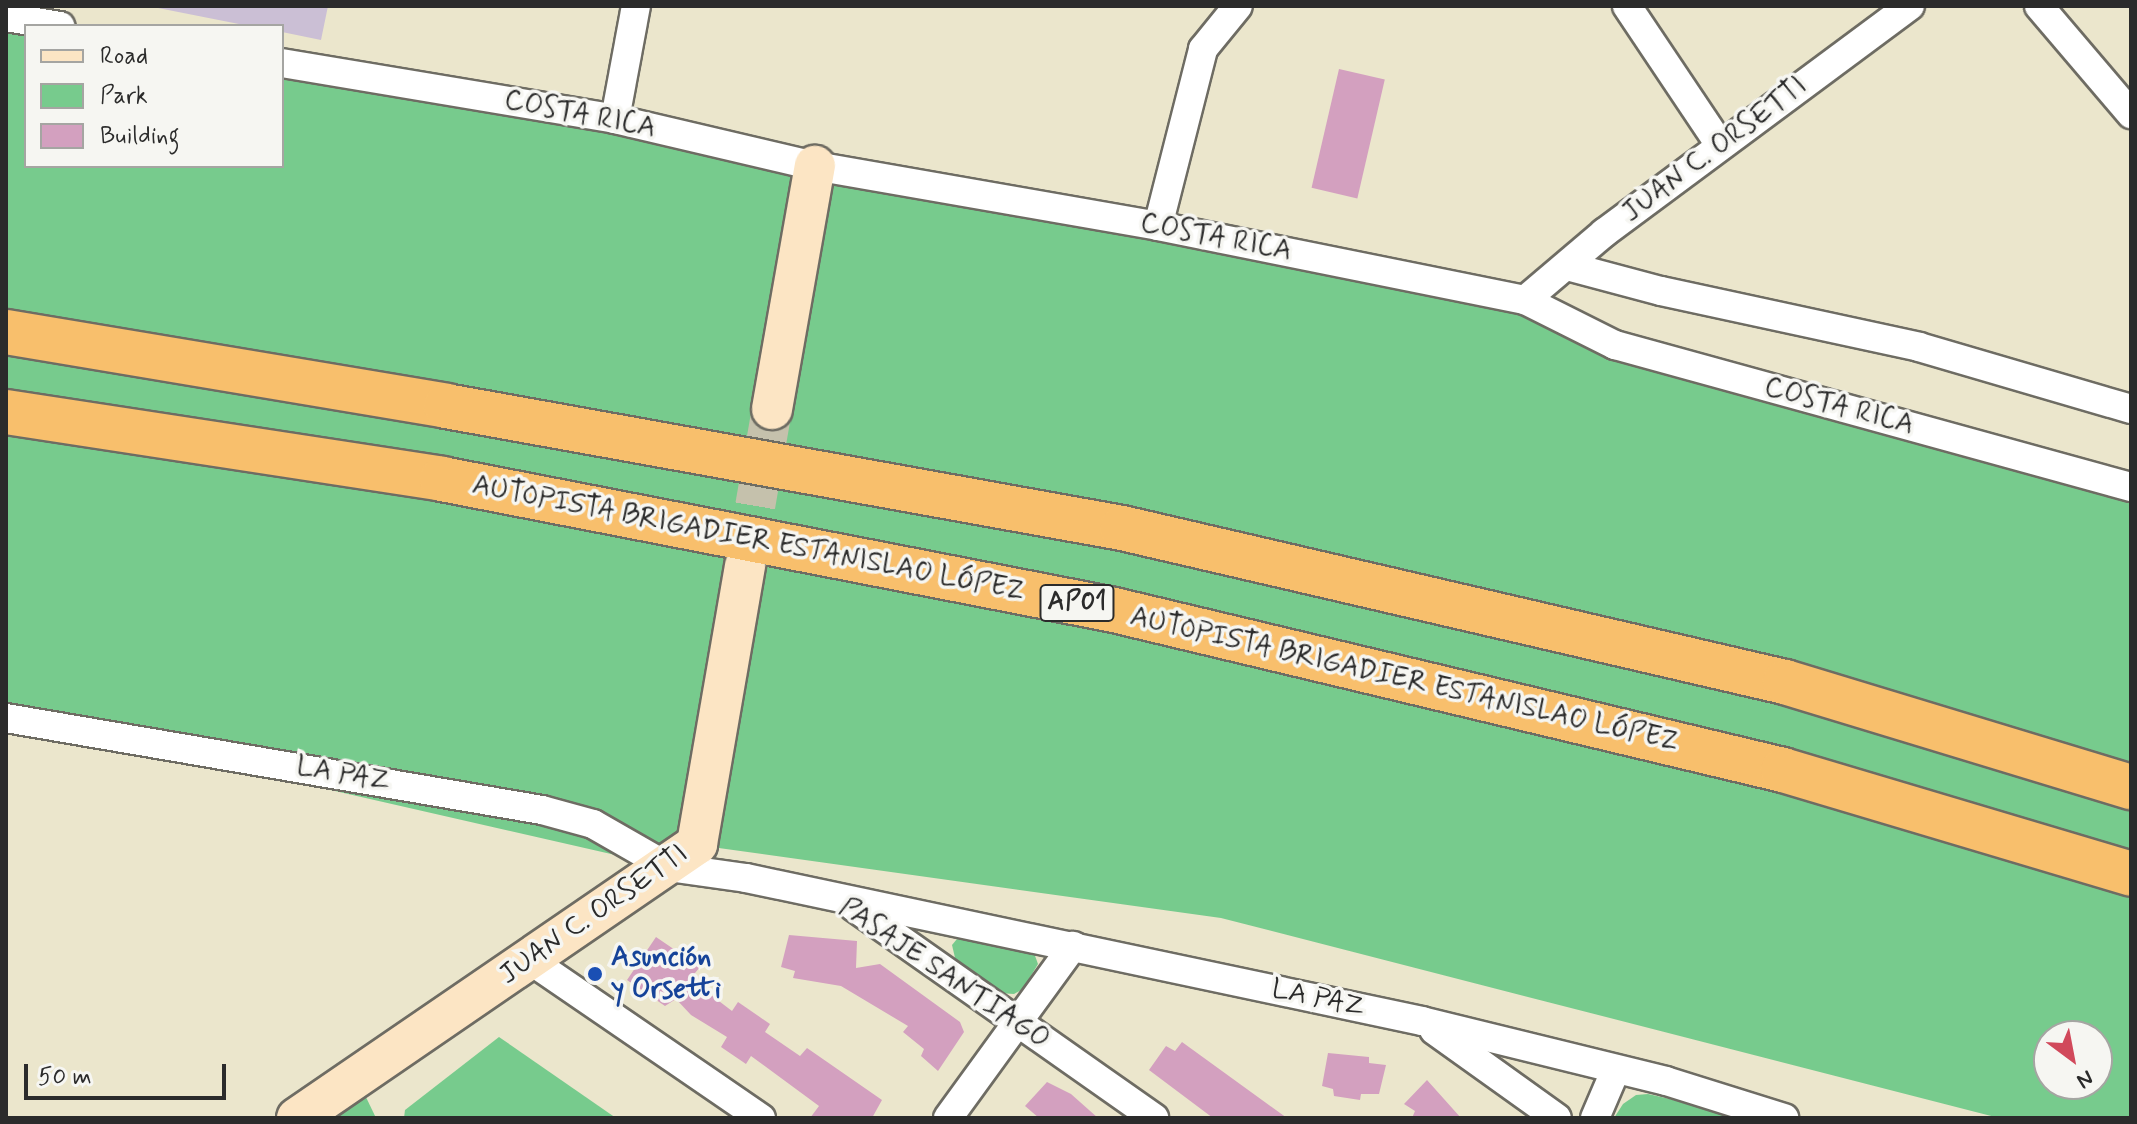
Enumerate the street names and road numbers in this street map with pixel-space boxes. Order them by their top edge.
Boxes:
street label: JUAN C. ORSETTI [1615,69,1815,231]
street label: COSTA RICA [499,83,661,147]
street label: COSTA RICA [1135,206,1297,270]
street label: COSTA RICA [1758,370,1920,444]
street label: AUTOPISTA BRIGADIER ESTANISLAO LÓPEZ [473,470,1023,608]
road number: AP01 [1039,581,1115,625]
street label: AUTOPISTA BRIGADIER ESTANISLAO LÓPEZ [1130,601,1678,759]
street label: LA PAZ [294,750,392,800]
street label: JUAN C. ORSETTI [493,837,695,993]
street label: PASAJE SANTIAGO [832,891,1056,1057]
street label: LA PAZ [1269,973,1367,1025]

